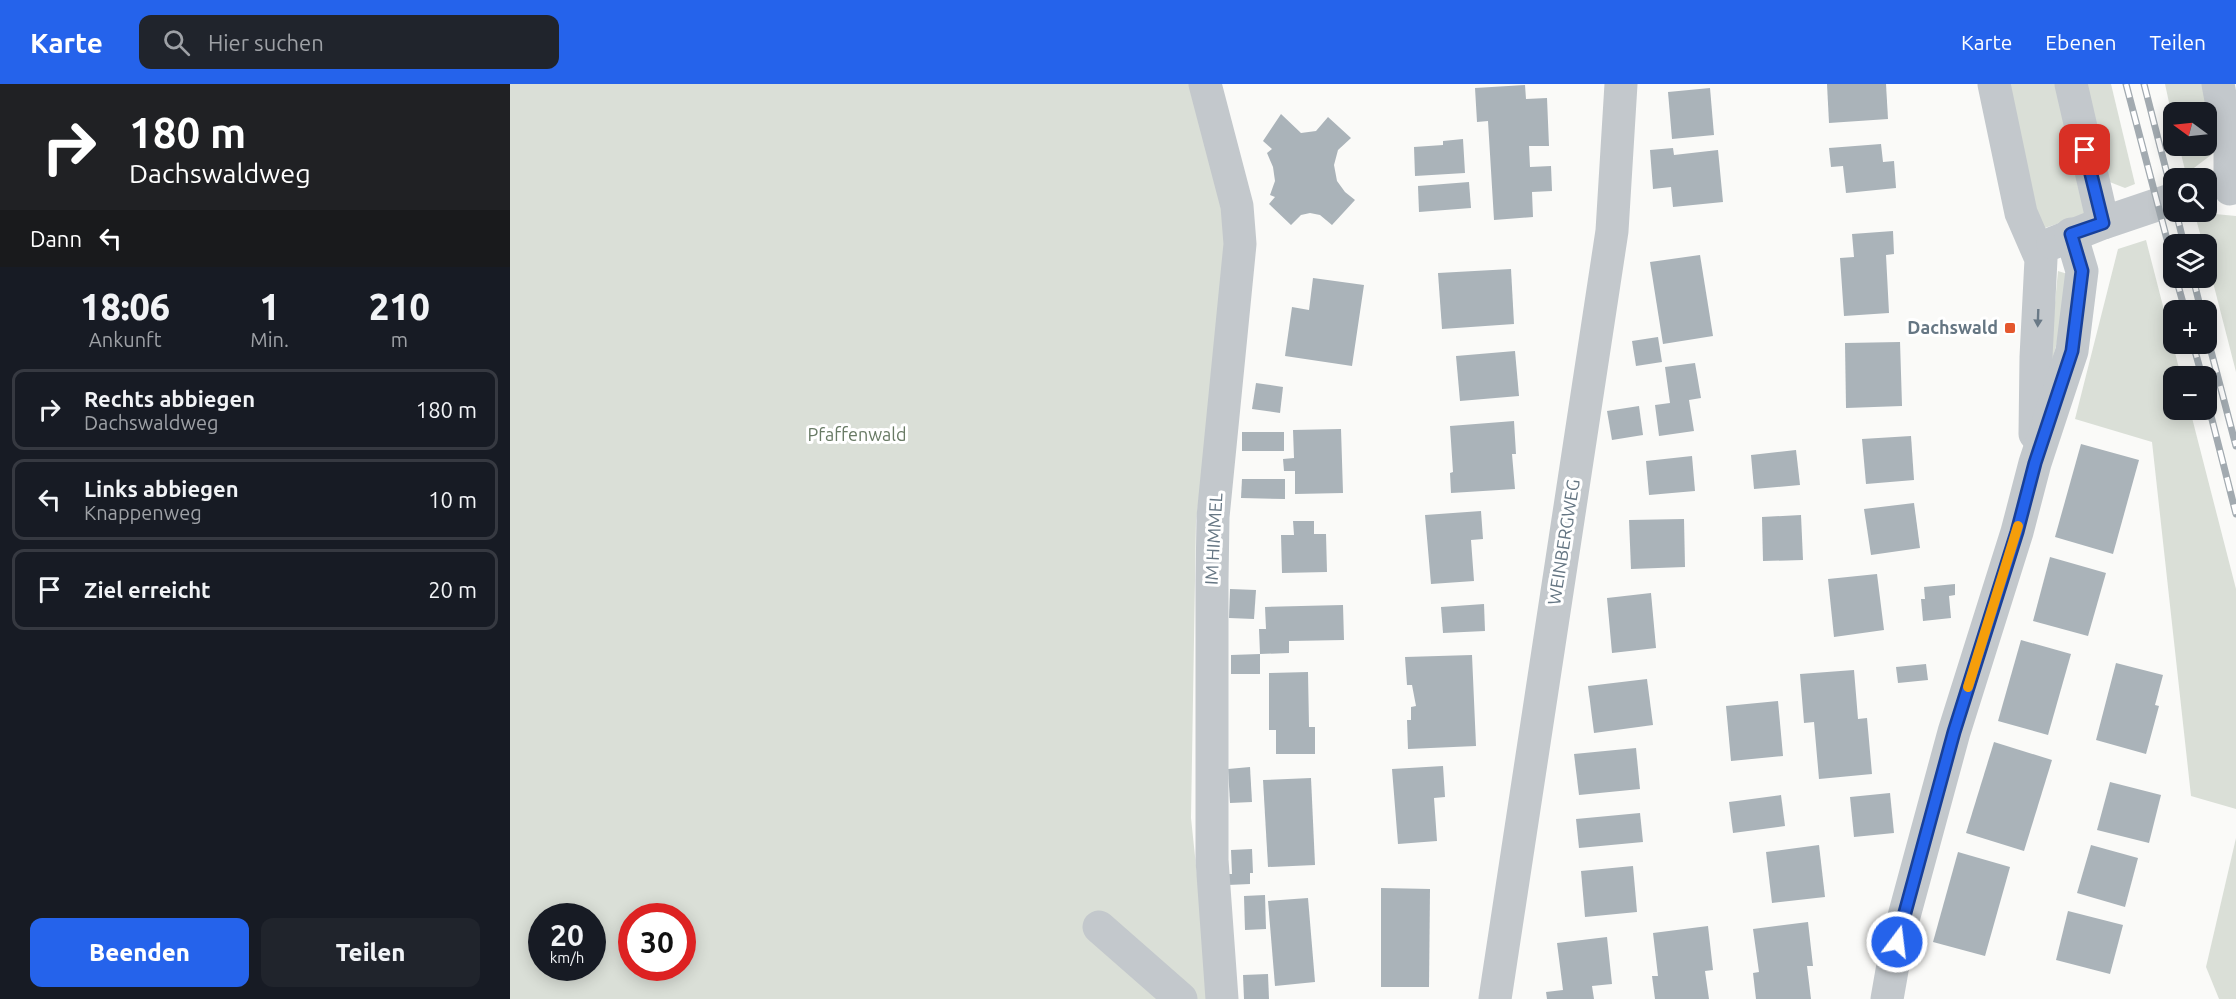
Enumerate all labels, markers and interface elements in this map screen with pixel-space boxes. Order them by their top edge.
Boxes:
search box [139,15,559,69]
icon: search [160,26,193,59]
text: Karte [30,27,103,58]
text: Hier suchen [208,30,324,55]
text: Karte [1961,30,2012,54]
text: Ebenen [2045,30,2117,54]
text: Teilen [2150,30,2206,54]
north arrow [2163,102,2217,156]
map controls [2163,102,2217,420]
icon: right [30,108,108,186]
text: 180 m [129,109,246,156]
pin [2059,124,2110,175]
icon: arrive [2068,133,2101,166]
text: Dachswaldweg [129,158,311,188]
button: search [2163,168,2217,222]
icon: left [94,222,127,255]
text: Dann [30,226,82,251]
button: layers [2163,234,2217,288]
text: 18:06 [80,286,170,327]
text: 1 [259,286,280,327]
text: 210 [369,286,430,327]
button: + [2163,300,2217,354]
one-way arrow [2033,308,2042,327]
place label: Dachswald [1907,317,1998,337]
marker: Dachswald [2003,321,2017,335]
text: Ankunft [89,328,162,351]
text: Min. [250,328,289,351]
text: m [391,328,408,351]
button: − [2163,366,2217,420]
text: Rechts abbiegen [84,386,255,411]
icon: right [33,393,66,426]
text: 180 m [416,397,477,422]
text: Dachswaldweg [84,411,219,434]
park label: Pfaffenwald [807,424,907,444]
text: Links abbiegen [84,476,239,501]
street label: WEINBERGWEG [1543,478,1583,606]
icon: left [33,483,66,516]
text: 10 m [428,487,477,512]
street label: IM HIMMEL [1201,492,1225,585]
text: Knappenweg [84,501,202,524]
icon: arrive [33,573,66,606]
text: Ziel erreicht [84,577,211,602]
text: 20 m [428,577,477,602]
speed limit sign: 30 [618,903,696,981]
position arrow [1865,910,1929,974]
button: Beenden [30,918,249,987]
button: Teilen [261,918,480,987]
text: 20 [550,918,584,952]
text: km/h [550,949,584,966]

